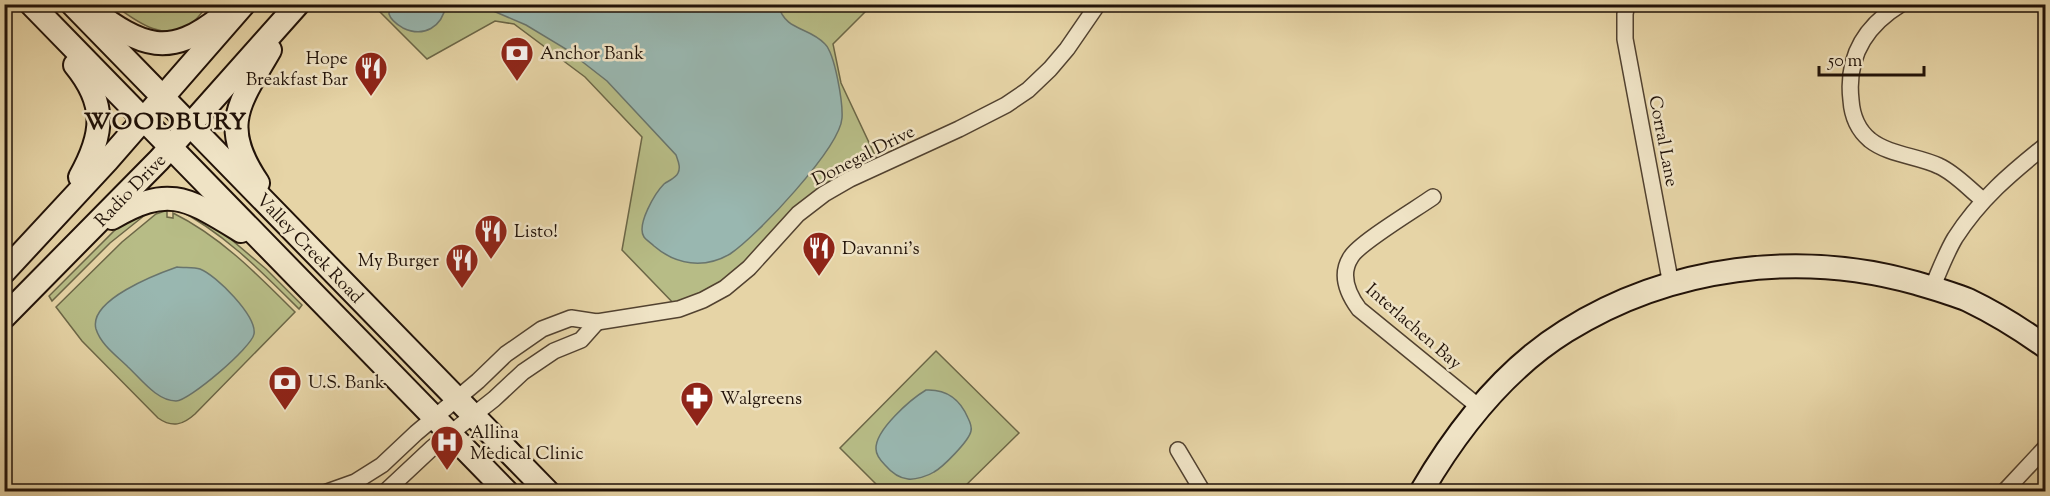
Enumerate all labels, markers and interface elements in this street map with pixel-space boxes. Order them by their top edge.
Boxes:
bank icon: Anchor Bank [499,35,535,82]
scale bar [1819,39,1924,77]
place label: Anchor Bank [540,42,644,68]
place label: Hope Breakfast Bar [246,47,348,94]
text: 50 m [1827,49,1863,75]
restaurant icon: Hope Breakfast Bar [353,50,389,97]
street label: Corral Lane [1640,93,1684,189]
district label: WOODBURY [84,106,248,140]
street label: Donegal Drive [808,120,920,194]
street label: Radio Drive [90,149,173,234]
street label: Valley Creek Road [249,188,368,310]
restaurant icon: Listo! [473,213,509,260]
place label: Listo! [514,220,558,246]
restaurant icon: Davanni's [801,230,837,277]
place label: Davanni's [842,237,920,263]
restaurant icon: My Burger [444,242,480,289]
place label: My Burger [358,249,439,275]
street label: Interlachen Bay [1359,278,1467,377]
bank icon: U.S. Bank [267,364,303,411]
place label: U.S. Bank [308,371,385,397]
pharmacy icon: Walgreens [679,380,715,427]
place label: Walgreens [720,387,802,413]
place label: Allina Medical Clinic [470,421,584,468]
hospital icon: Allina Medical Clinic [429,424,465,471]

